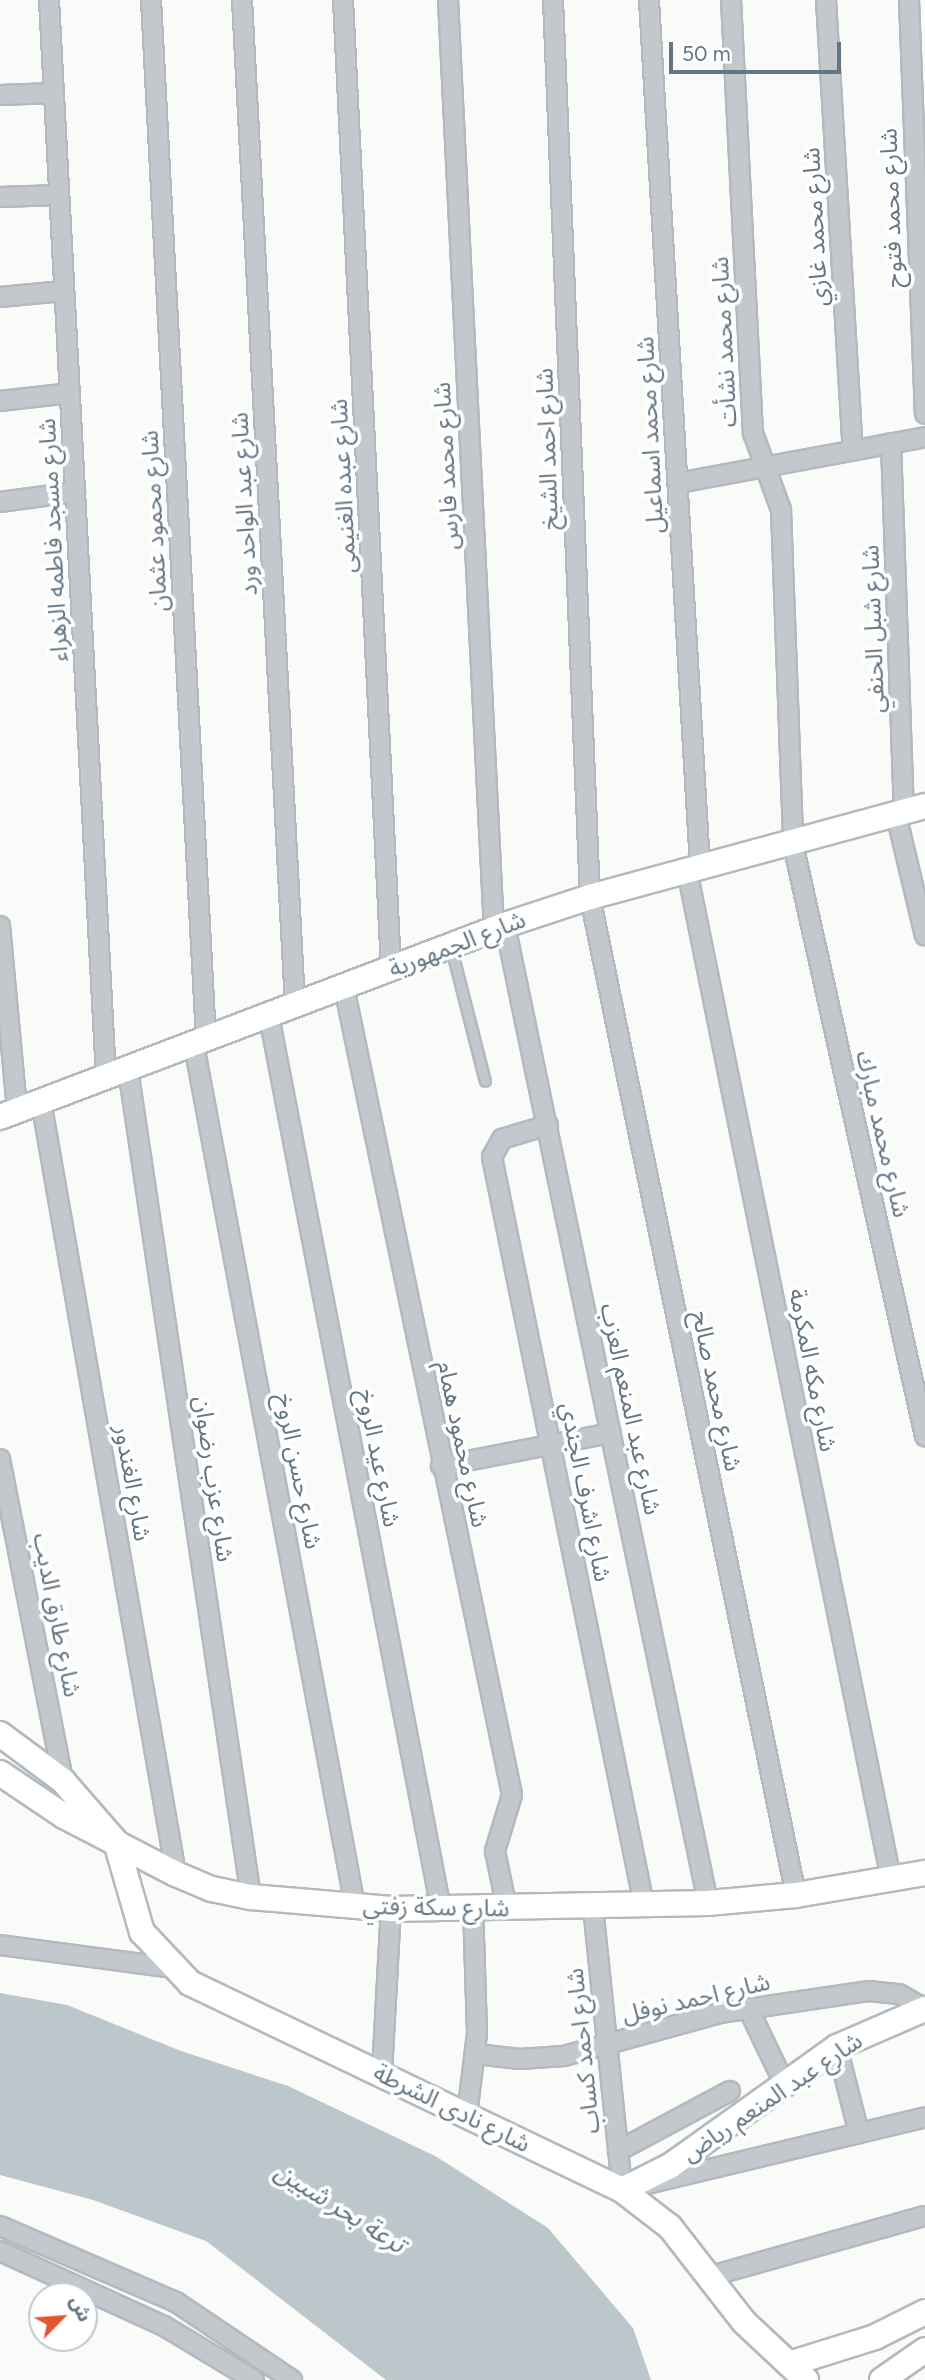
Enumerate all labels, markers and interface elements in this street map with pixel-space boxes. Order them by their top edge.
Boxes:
scale bar [673,28,844,72]
text: 50 m [682,41,731,66]
street label: شارع محمد فتوح [874,128,908,288]
street label: شارع محمد غازي [796,147,834,307]
street label: شارع محمد نشأت [705,256,743,428]
street label: شارع محمد اسماعيل [630,336,670,534]
street label: شارع احمد الشيخ [530,368,564,530]
street label: شارع محمد فارس [427,381,465,551]
street label: شارع عبده الغنيمى [324,398,362,574]
street label: شارع عبد الواحد ورد [225,411,263,597]
street label: شارع مسجد فاطمه الزهراء [32,417,74,663]
street label: شارع محمود عثمان [135,430,173,612]
street label: شارع شبل الحنفي [856,544,890,714]
street label: شارع الجمهورية [385,905,529,983]
street label: شارع محمد مبارك [850,1048,916,1220]
street label: شارع مكه المكرمة [783,1286,843,1454]
street label: شارع عبد المنعم العزب [595,1301,667,1517]
street label: شارع محمد صالح [686,1308,748,1474]
street label: شارع محمود همام [431,1358,495,1530]
street label: شارع عيد الروخ [352,1387,406,1529]
street label: شارع حسن الروخ [270,1391,328,1551]
street label: شارع عزب رضوان [188,1394,240,1564]
street label: شارع اشرف الجندي [554,1400,618,1584]
street label: شارع الغندور [109,1423,157,1543]
street label: شارع طارق الديب [27,1530,87,1700]
street label: شارع سكة زفتي [362,1891,510,1923]
street label: شارع احمد كساب [560,1967,606,2135]
street label: شارع احمد نوفل [619,1967,773,2029]
street label: شارع عبد المنعم رياض [676,2026,868,2168]
street label: شارع نادى الشرطة [369,2058,535,2158]
water label: ترعة بحر شبين [269,2156,411,2260]
north arrow [28,2282,98,2352]
text: ش [65,2292,97,2325]

